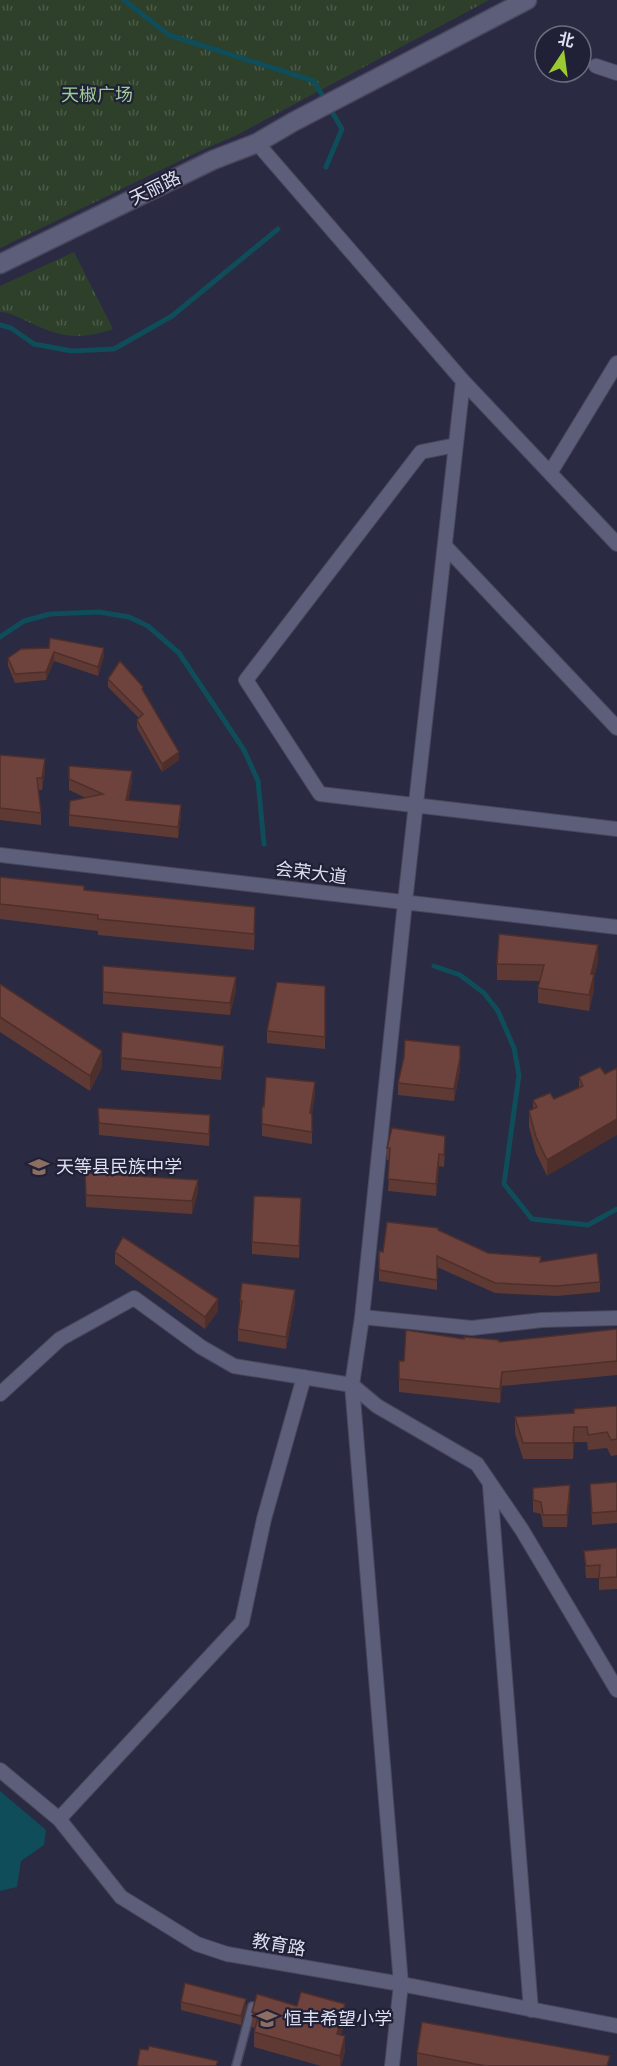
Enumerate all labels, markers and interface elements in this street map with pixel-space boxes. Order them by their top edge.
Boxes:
north arrow [533,24,593,84]
text: 北 [556,29,576,52]
park label: 天椒广场 [61,84,133,106]
street label: 天丽路 [126,166,184,210]
street label: 会荣大道 [274,858,348,888]
school or university icon: 天等县民族中学 [27,1155,51,1179]
place label: 天等县民族中学 [56,1156,182,1178]
street label: 教育路 [251,1929,307,1961]
school or university icon: 恒丰希望小学 [255,2007,279,2031]
place label: 恒丰希望小学 [284,2008,392,2030]

